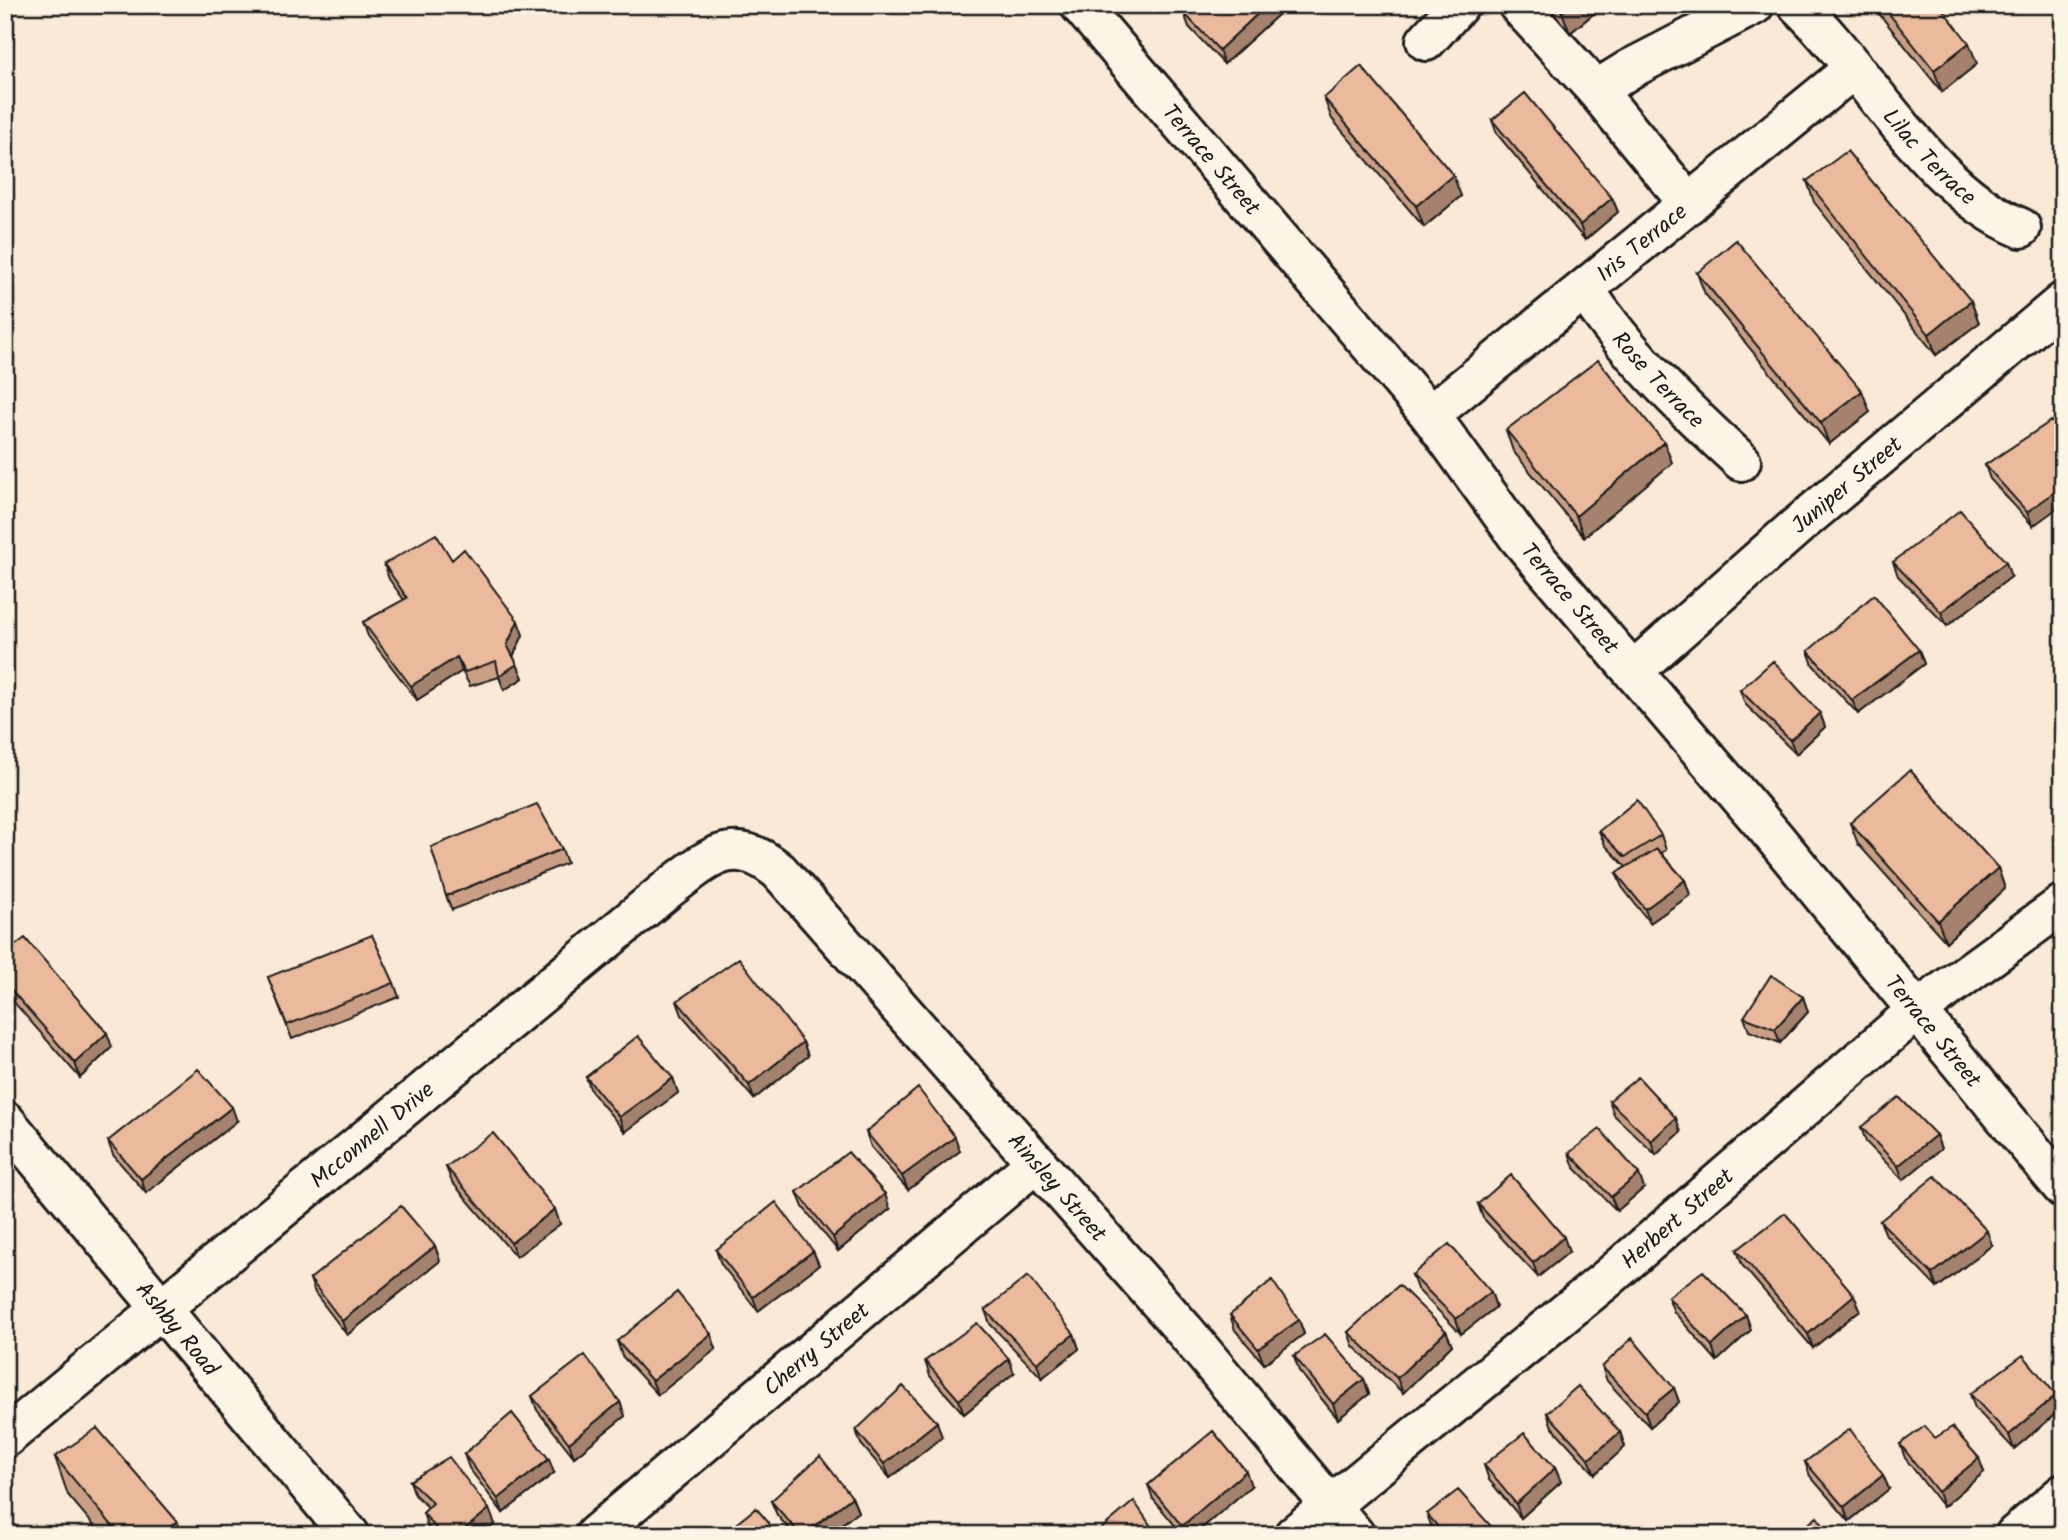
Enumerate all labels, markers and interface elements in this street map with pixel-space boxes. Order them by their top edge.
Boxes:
street label: Terrace Street [1152,97,1269,225]
street label: Lilac Terrace [1872,101,1983,216]
street label: Iris Terrace [1589,195,1696,292]
street label: Rose Terrace [1602,324,1712,438]
street label: Juniper Street [1784,428,1912,544]
street label: Terrace Street [1511,536,1628,664]
street label: Terrace Street [1875,968,1990,1097]
street label: Mcconnell Drive [303,1073,443,1198]
street label: Ainsley Street [998,1125,1115,1252]
street label: Herbert Street [1614,1160,1744,1279]
street label: Ashby Road [126,1274,227,1386]
street label: Cherry Street [756,1294,879,1406]

